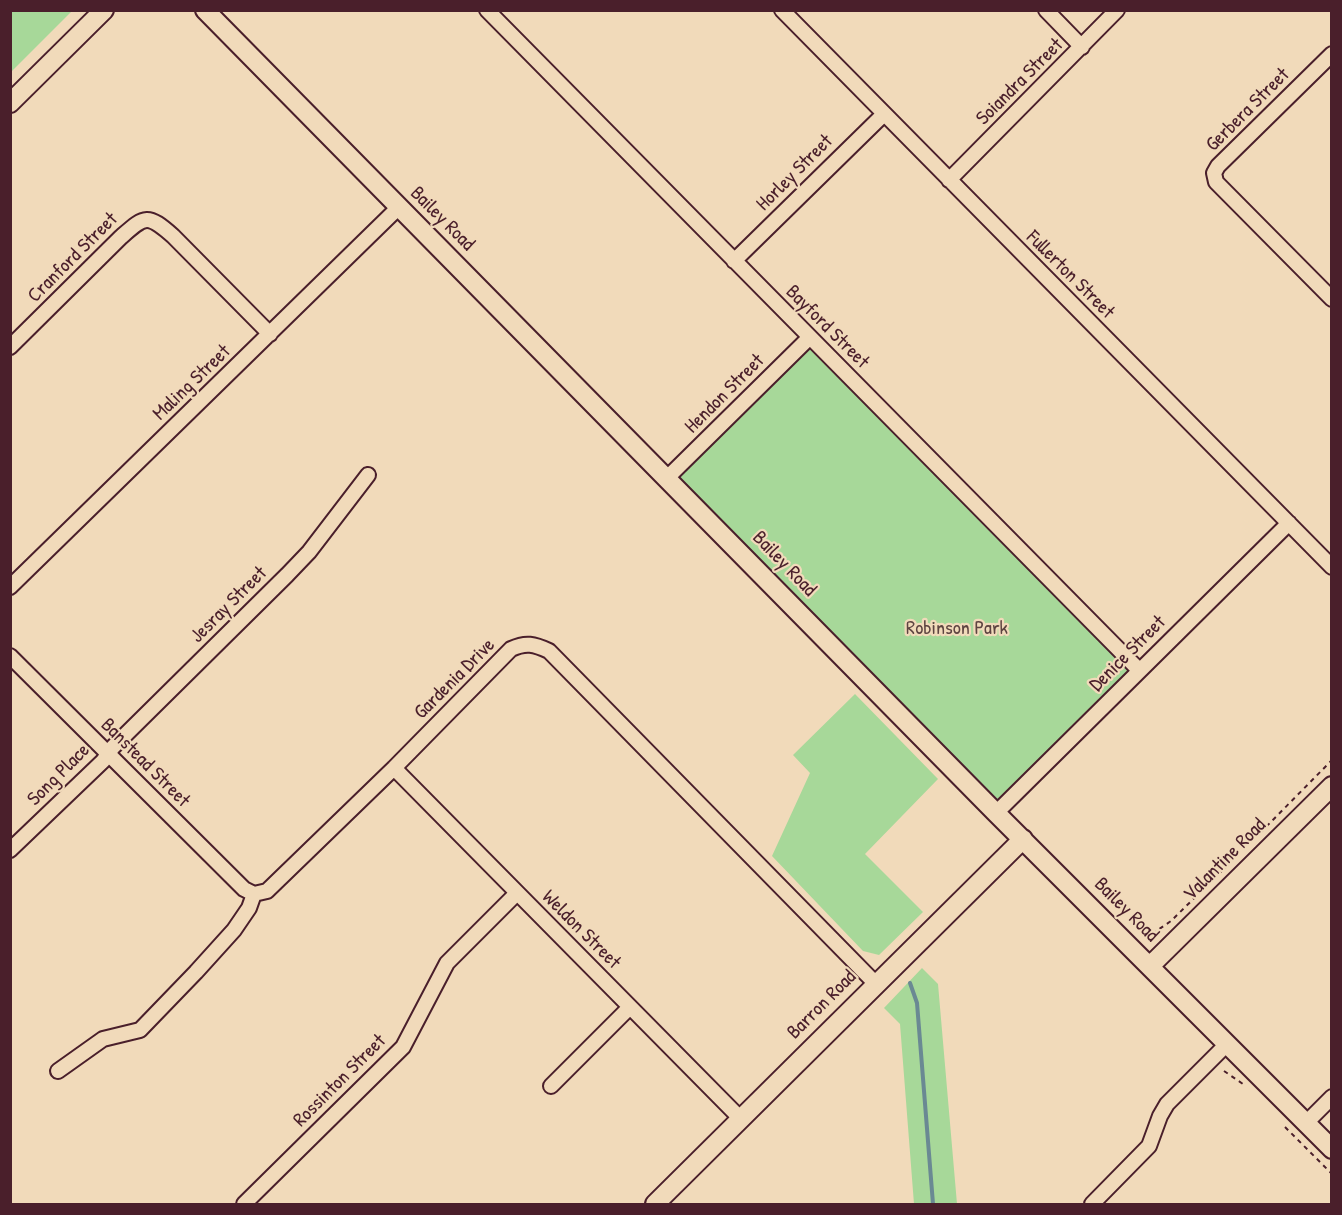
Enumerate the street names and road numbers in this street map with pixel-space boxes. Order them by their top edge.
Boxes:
street label: Soiandra Street [972,34,1068,130]
street label: Gerbera Street [1201,63,1295,157]
street label: Horley Street [752,130,838,216]
street label: Bailey Road [405,182,479,256]
street label: Cranford Street [23,208,123,308]
street label: Fullerton Street [1021,226,1119,324]
street label: Bayford Street [780,280,874,374]
street label: Maling Street [148,340,236,426]
street label: Hendon Street [680,349,770,439]
street label: Bailey Road [747,526,821,602]
street label: Jesray Street [186,562,272,648]
street label: Denice Street [1085,611,1171,697]
street label: Gardenia Drive [410,634,500,724]
street label: Banstead Street [95,713,195,813]
street label: Song Place [23,739,95,811]
street label: Valantine Road [1179,814,1271,906]
street label: Bailey Road [1089,873,1163,947]
street label: Weldon Street [537,886,625,974]
street label: Barron Road [782,965,862,1045]
street label: Rossinton Street [289,1030,391,1132]

